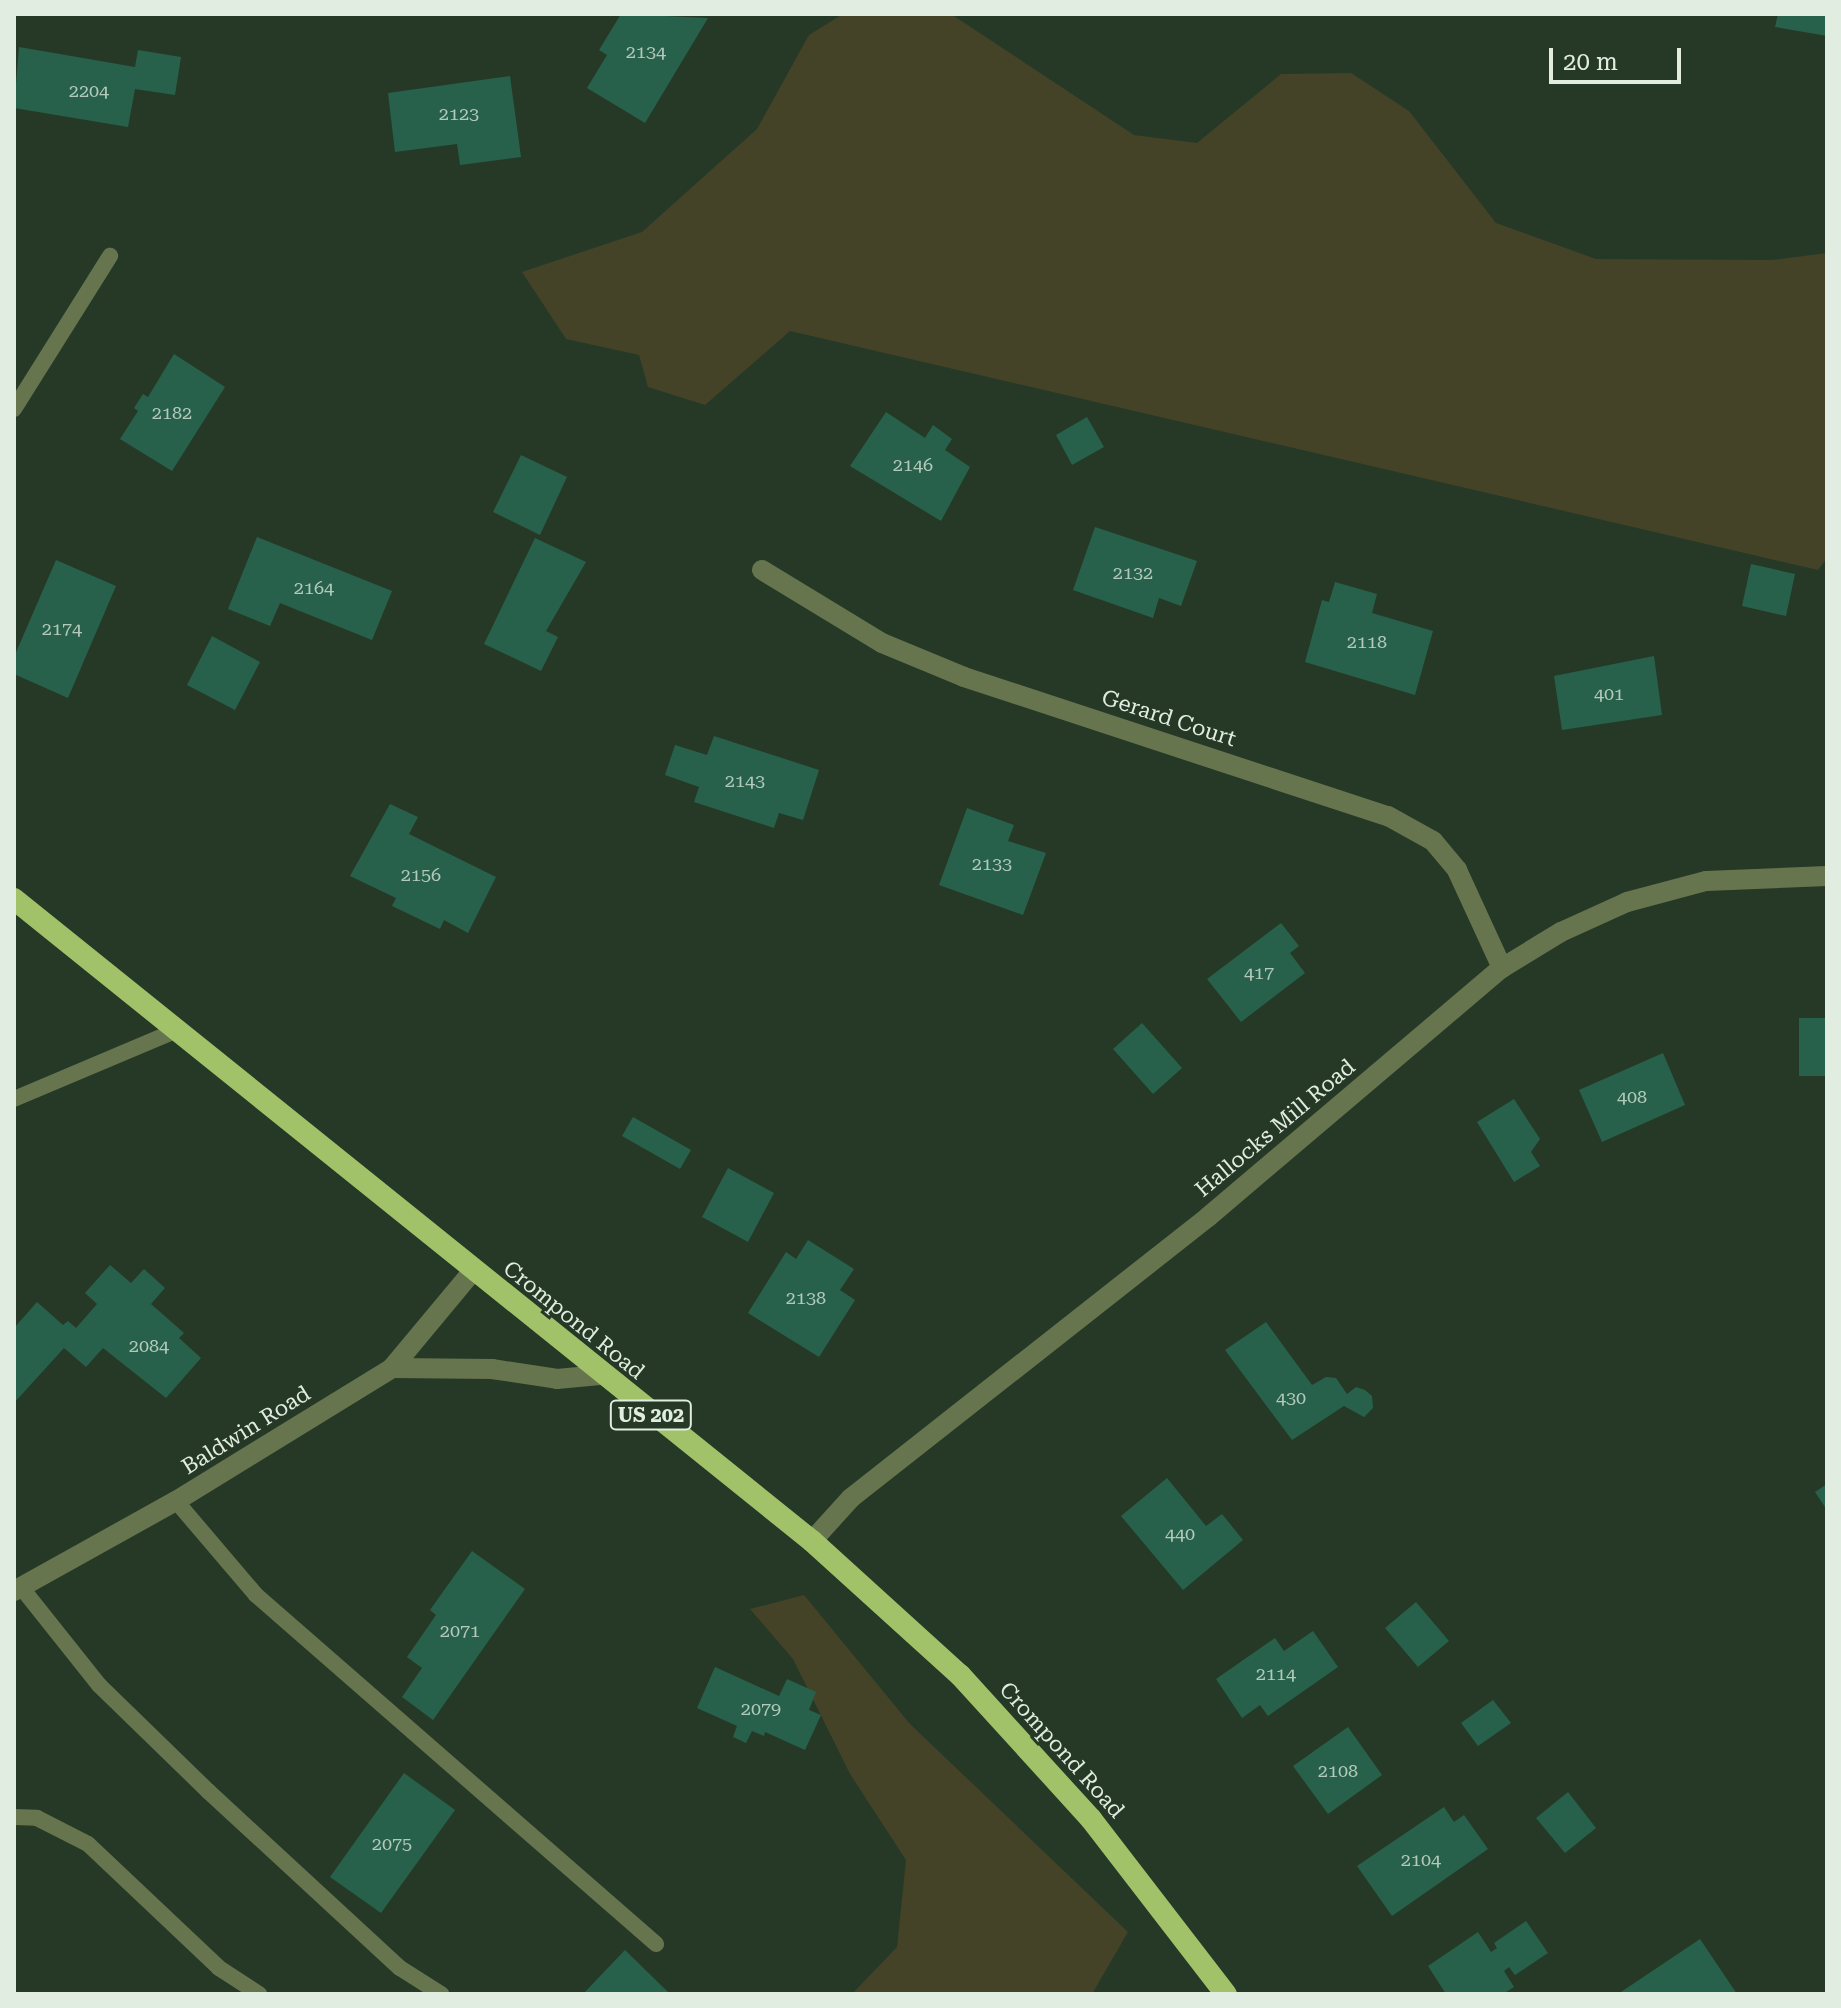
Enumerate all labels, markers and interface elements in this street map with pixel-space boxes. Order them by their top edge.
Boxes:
scale bar [1553,32,1685,82]
house number: 2134 [626,41,666,63]
text: 20 m [1563,48,1618,76]
house number: 2204 [69,80,109,102]
house number: 2123 [439,103,479,125]
house number: 2182 [152,402,192,424]
house number: 2146 [893,454,933,476]
house number: 2132 [1113,562,1153,584]
house number: 2164 [294,577,334,599]
house number: 2174 [42,618,82,640]
house number: 2118 [1347,631,1387,653]
house number: 401 [1594,683,1624,705]
street label: Gerard Court [1099,684,1239,752]
house number: 2143 [725,770,765,792]
house number: 2133 [972,853,1012,875]
house number: 2156 [401,864,441,886]
house number: 417 [1244,962,1274,984]
street label: Hallocks Mill Road [1190,1053,1360,1203]
house number: 408 [1617,1086,1647,1108]
street label: Crompond Road [498,1255,650,1385]
house number: 2138 [786,1287,826,1309]
house number: 2084 [129,1335,169,1357]
street label: Baldwin Road [177,1380,315,1480]
house number: 430 [1276,1387,1306,1409]
road number: US 202 [609,1399,693,1431]
house number: 440 [1165,1523,1195,1545]
house number: 2071 [440,1620,480,1642]
house number: 2114 [1256,1663,1296,1685]
street label: Crompond Road [994,1676,1130,1824]
house number: 2079 [741,1698,781,1720]
house number: 2108 [1318,1760,1358,1782]
house number: 2075 [372,1833,412,1855]
house number: 2104 [1401,1849,1441,1871]

